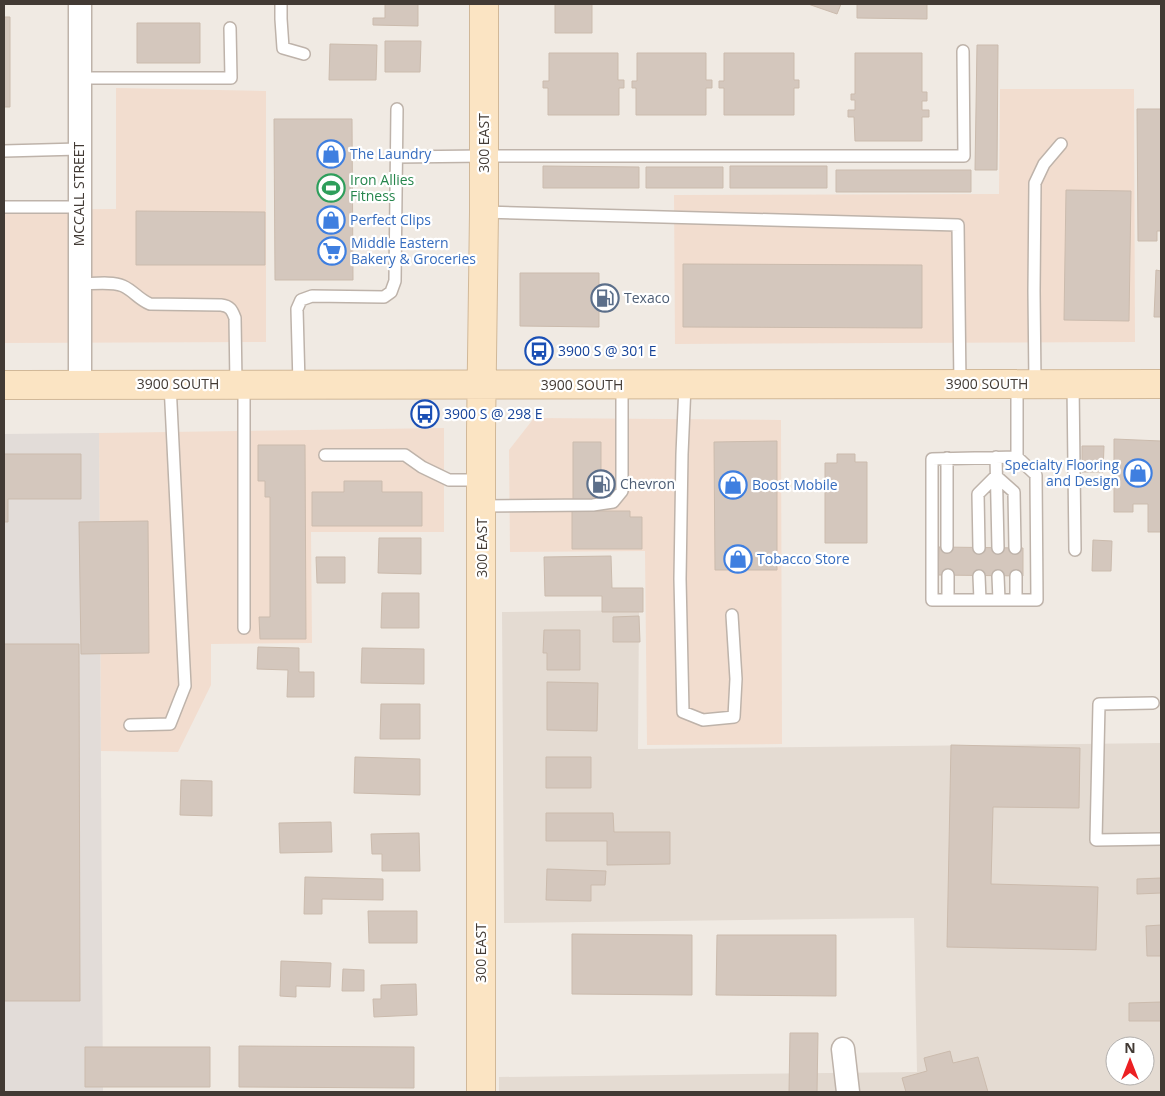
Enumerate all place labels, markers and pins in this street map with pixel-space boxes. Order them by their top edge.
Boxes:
shop icon: The Laundry [316,139,346,169]
place label: The Laundry [350,144,432,163]
place label: Iron Allies Fitness [350,170,415,205]
sports icon: Iron Allies Fitness [316,173,346,203]
shop icon: Perfect Clips [316,205,346,235]
place label: Perfect Clips [350,210,431,229]
place label: Middle Eastern Bakery & Groceries [351,233,476,268]
supermarket icon: Middle Eastern Bakery & Groceries [317,236,347,266]
fuel station icon: Texaco [590,283,620,313]
place label: Texaco [624,288,670,307]
bus stop icon: 3900 S @ 301 E [524,336,554,366]
place label: 3900 S @ 301 E [558,341,657,360]
bus stop icon: 3900 S @ 298 E [410,399,440,429]
place label: 3900 S @ 298 E [444,404,543,423]
place label: Specialty Flooring and Design [1005,455,1119,490]
shop icon: Specialty Flooring and Design [1123,458,1153,488]
fuel station icon: Chevron [586,469,616,499]
shop icon: Boost Mobile [718,470,748,500]
place label: Chevron [620,474,675,493]
place label: Boost Mobile [752,475,838,494]
shop icon: Tobacco Store [723,544,753,574]
place label: Tobacco Store [757,549,850,568]

